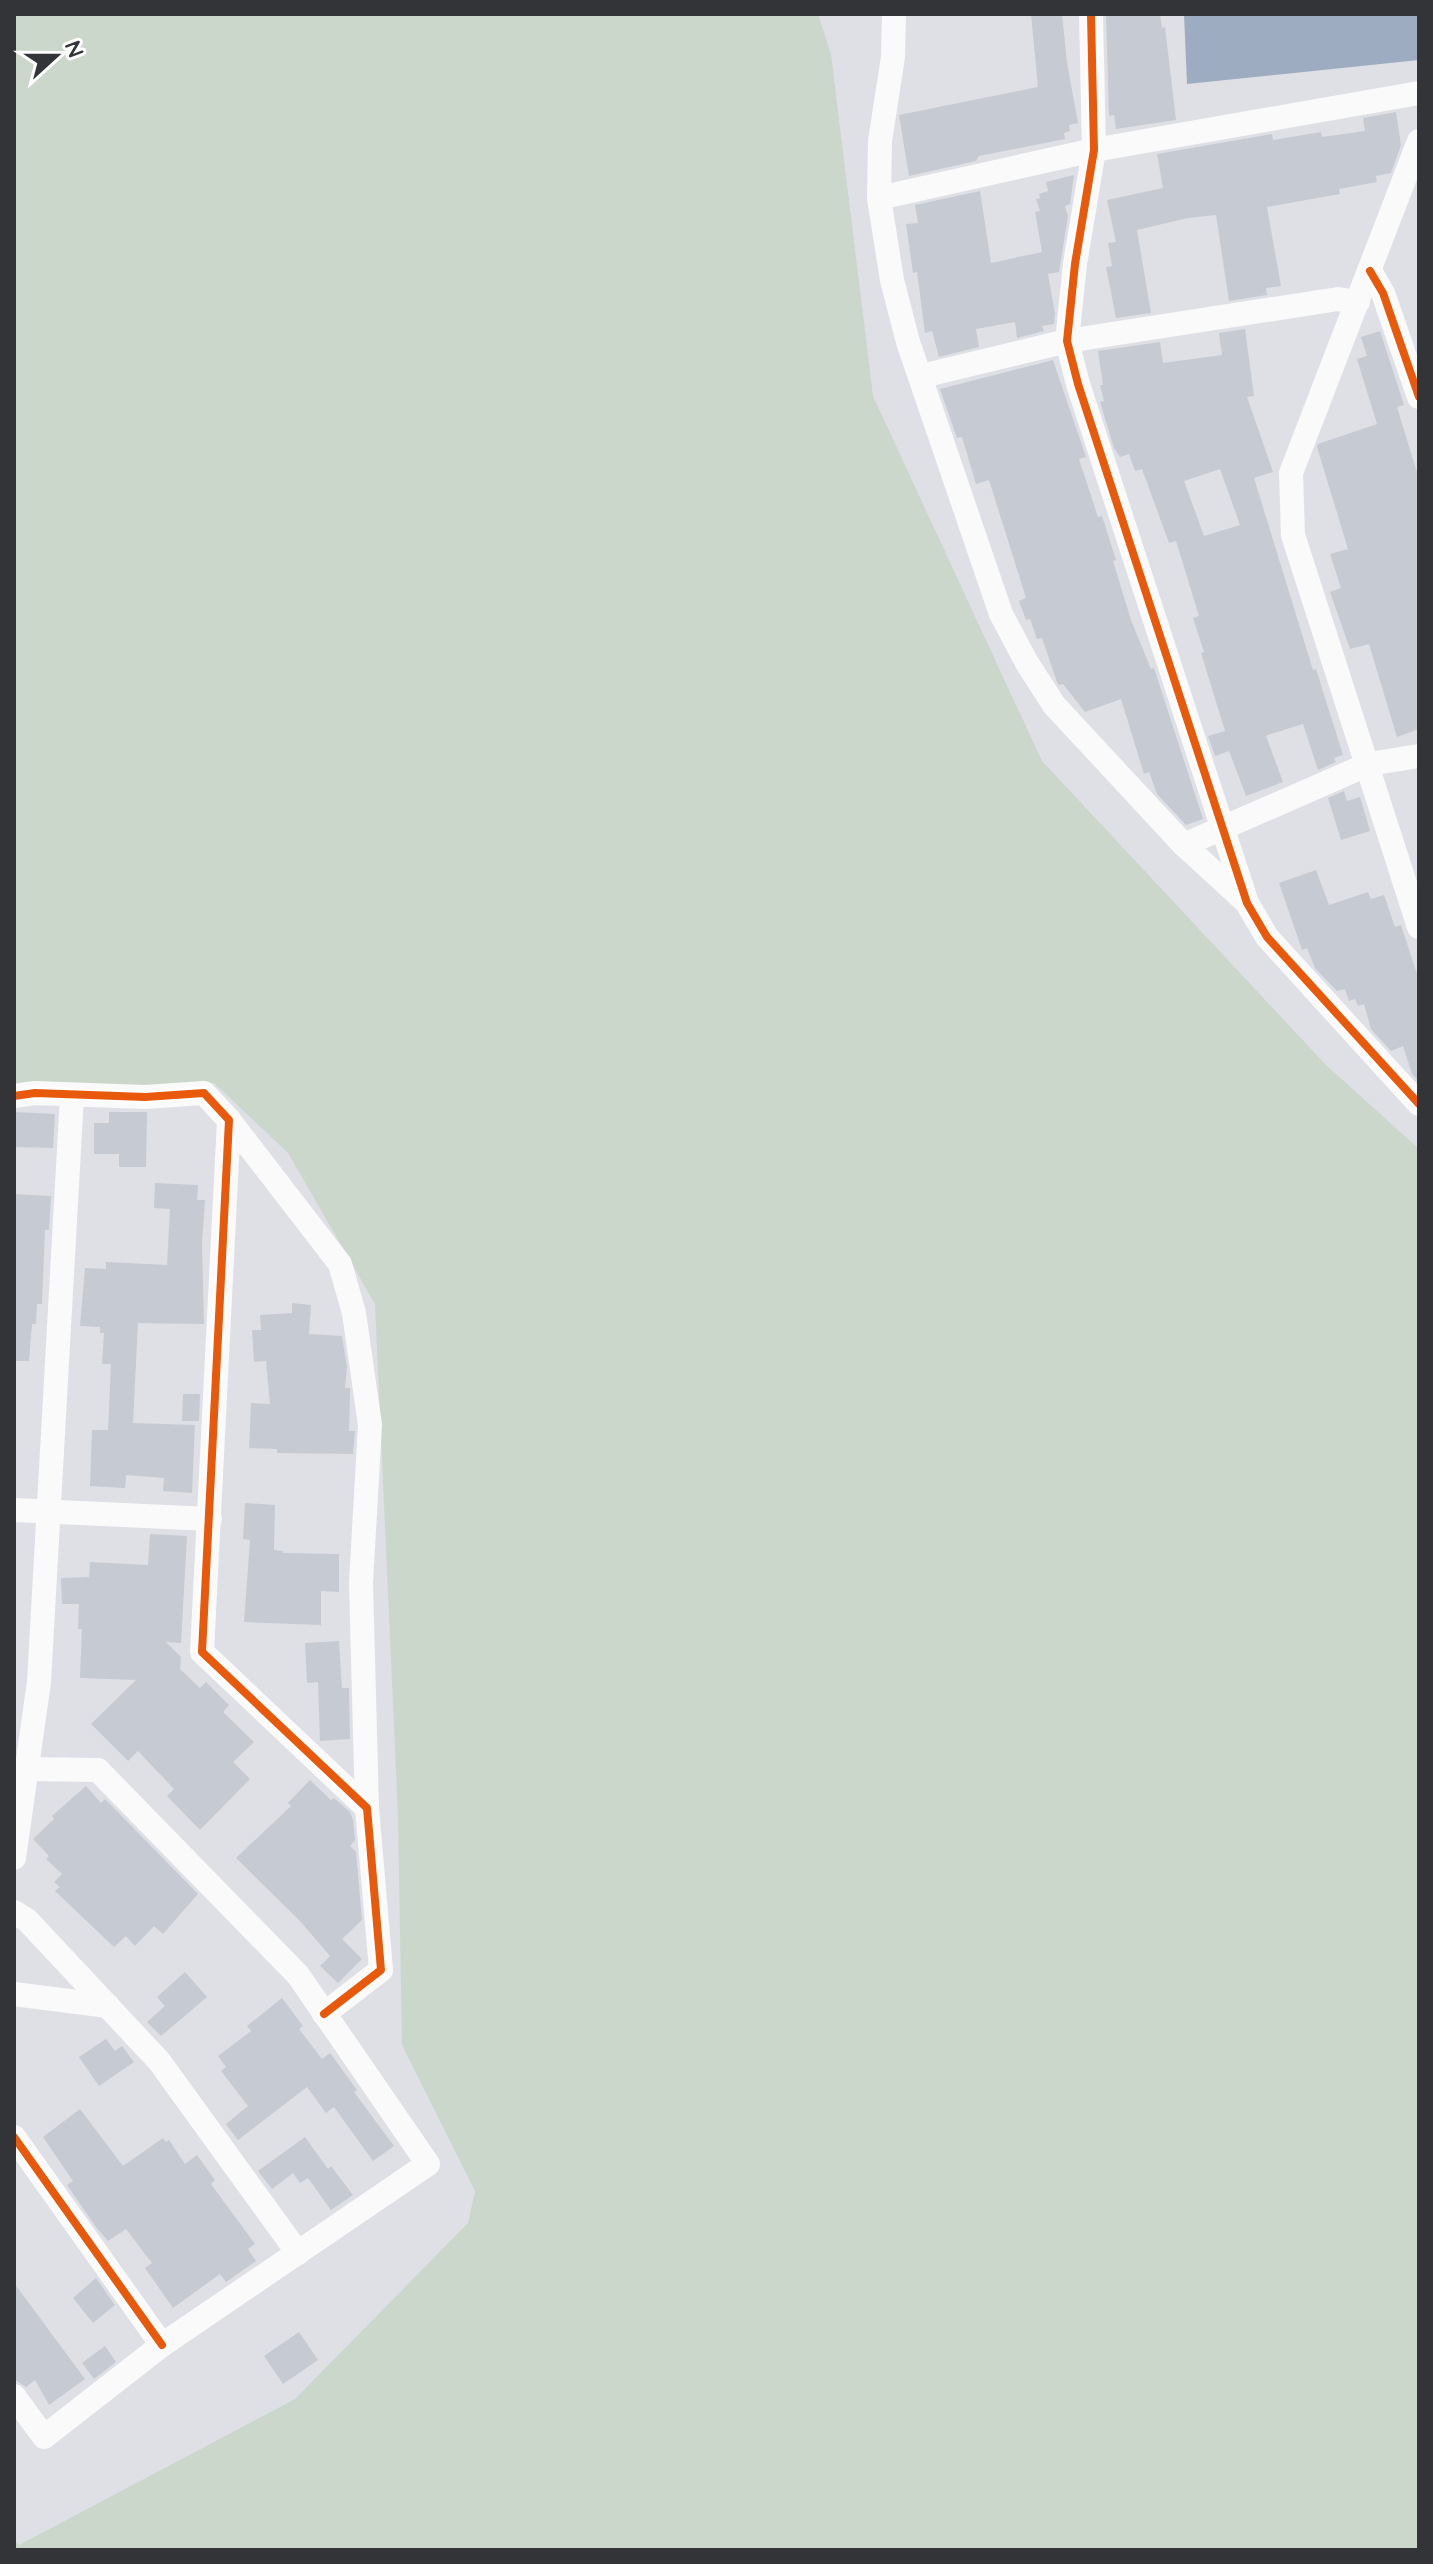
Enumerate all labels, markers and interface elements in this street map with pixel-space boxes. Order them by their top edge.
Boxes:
north arrow [16,16,96,96]
text: N [59,36,91,61]

